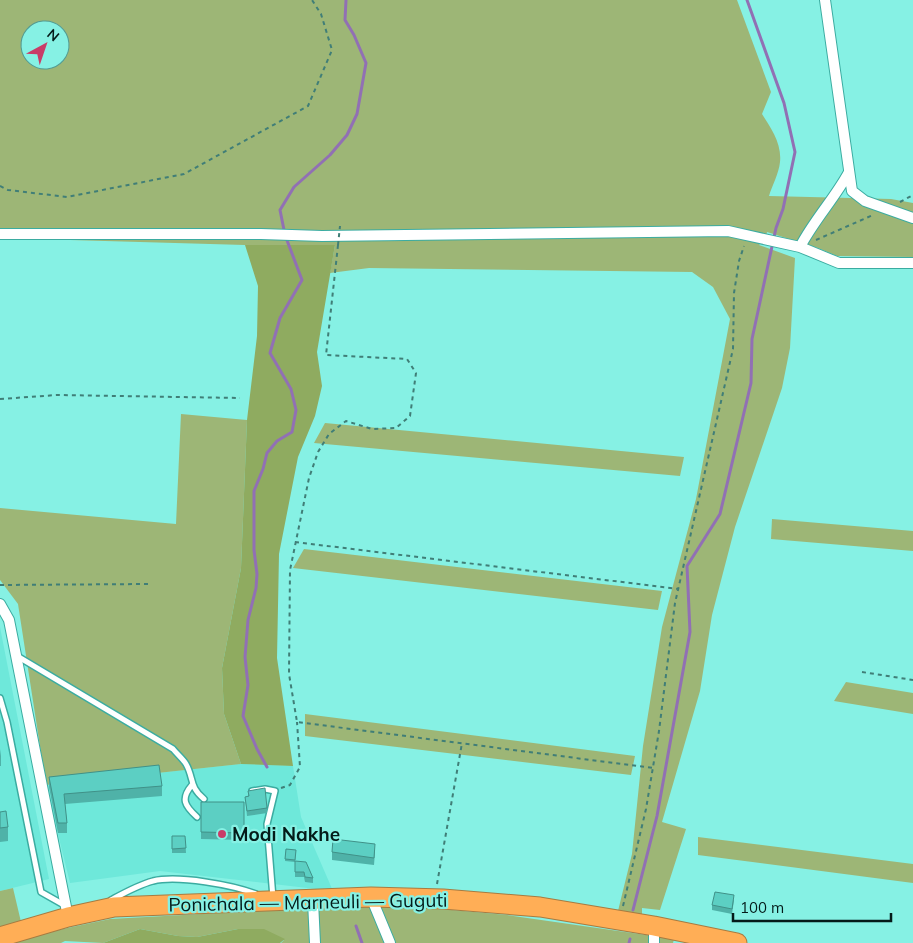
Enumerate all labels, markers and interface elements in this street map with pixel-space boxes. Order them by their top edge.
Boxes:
north arrow [20,20,70,70]
text: N [44,25,63,45]
place label: Modi Nakhe [232,822,340,846]
marker: Modi Nakhe [216,828,228,840]
street label: Ponichala — Marneuli — Guguti [168,888,448,916]
scale bar [733,890,890,922]
text: 100 m [740,898,784,917]

